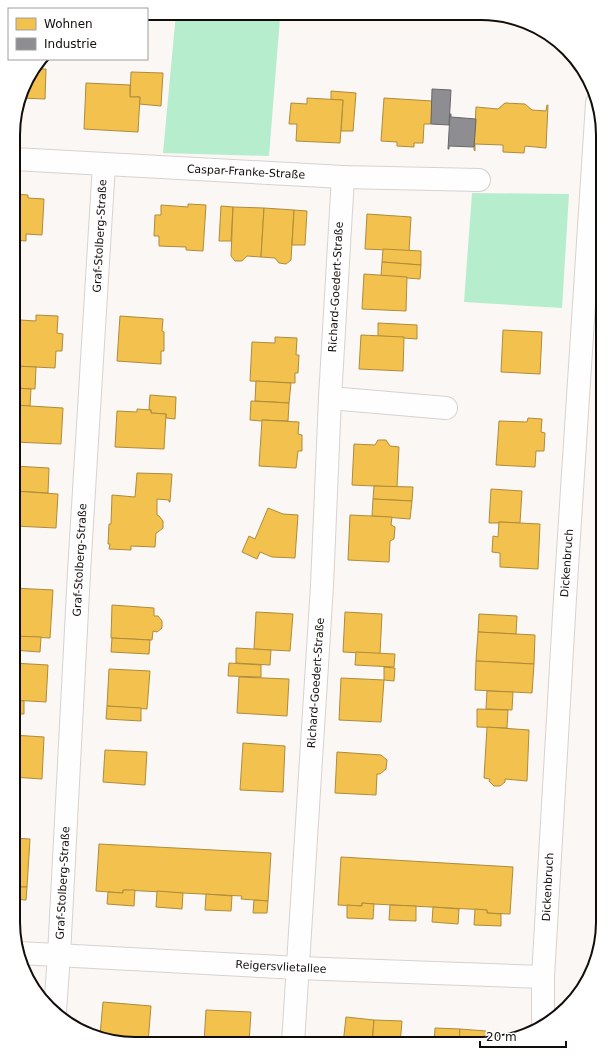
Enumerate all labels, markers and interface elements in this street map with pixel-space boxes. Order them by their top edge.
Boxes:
legend [8,8,148,60]
text: Wohnen [44,17,93,31]
text: Industrie [44,37,97,51]
street label: Caspar-Franke-Straße [187,162,306,182]
street label: Graf-Stolberg-Straße [91,179,109,293]
street label: Richard-Goedert-Straße [326,221,346,353]
street label: Graf-Stolberg-Straße [71,503,89,617]
street label: Dickenbruch [558,528,576,598]
street label: Richard-Goedert-Straße [305,617,327,749]
street label: Graf-Stolberg-Straße [54,826,72,940]
street label: Dickenbruch [540,852,556,922]
street label: Reigersvlietallee [235,958,327,976]
scale bar [480,1023,566,1049]
text: 20 m [486,1030,517,1044]

